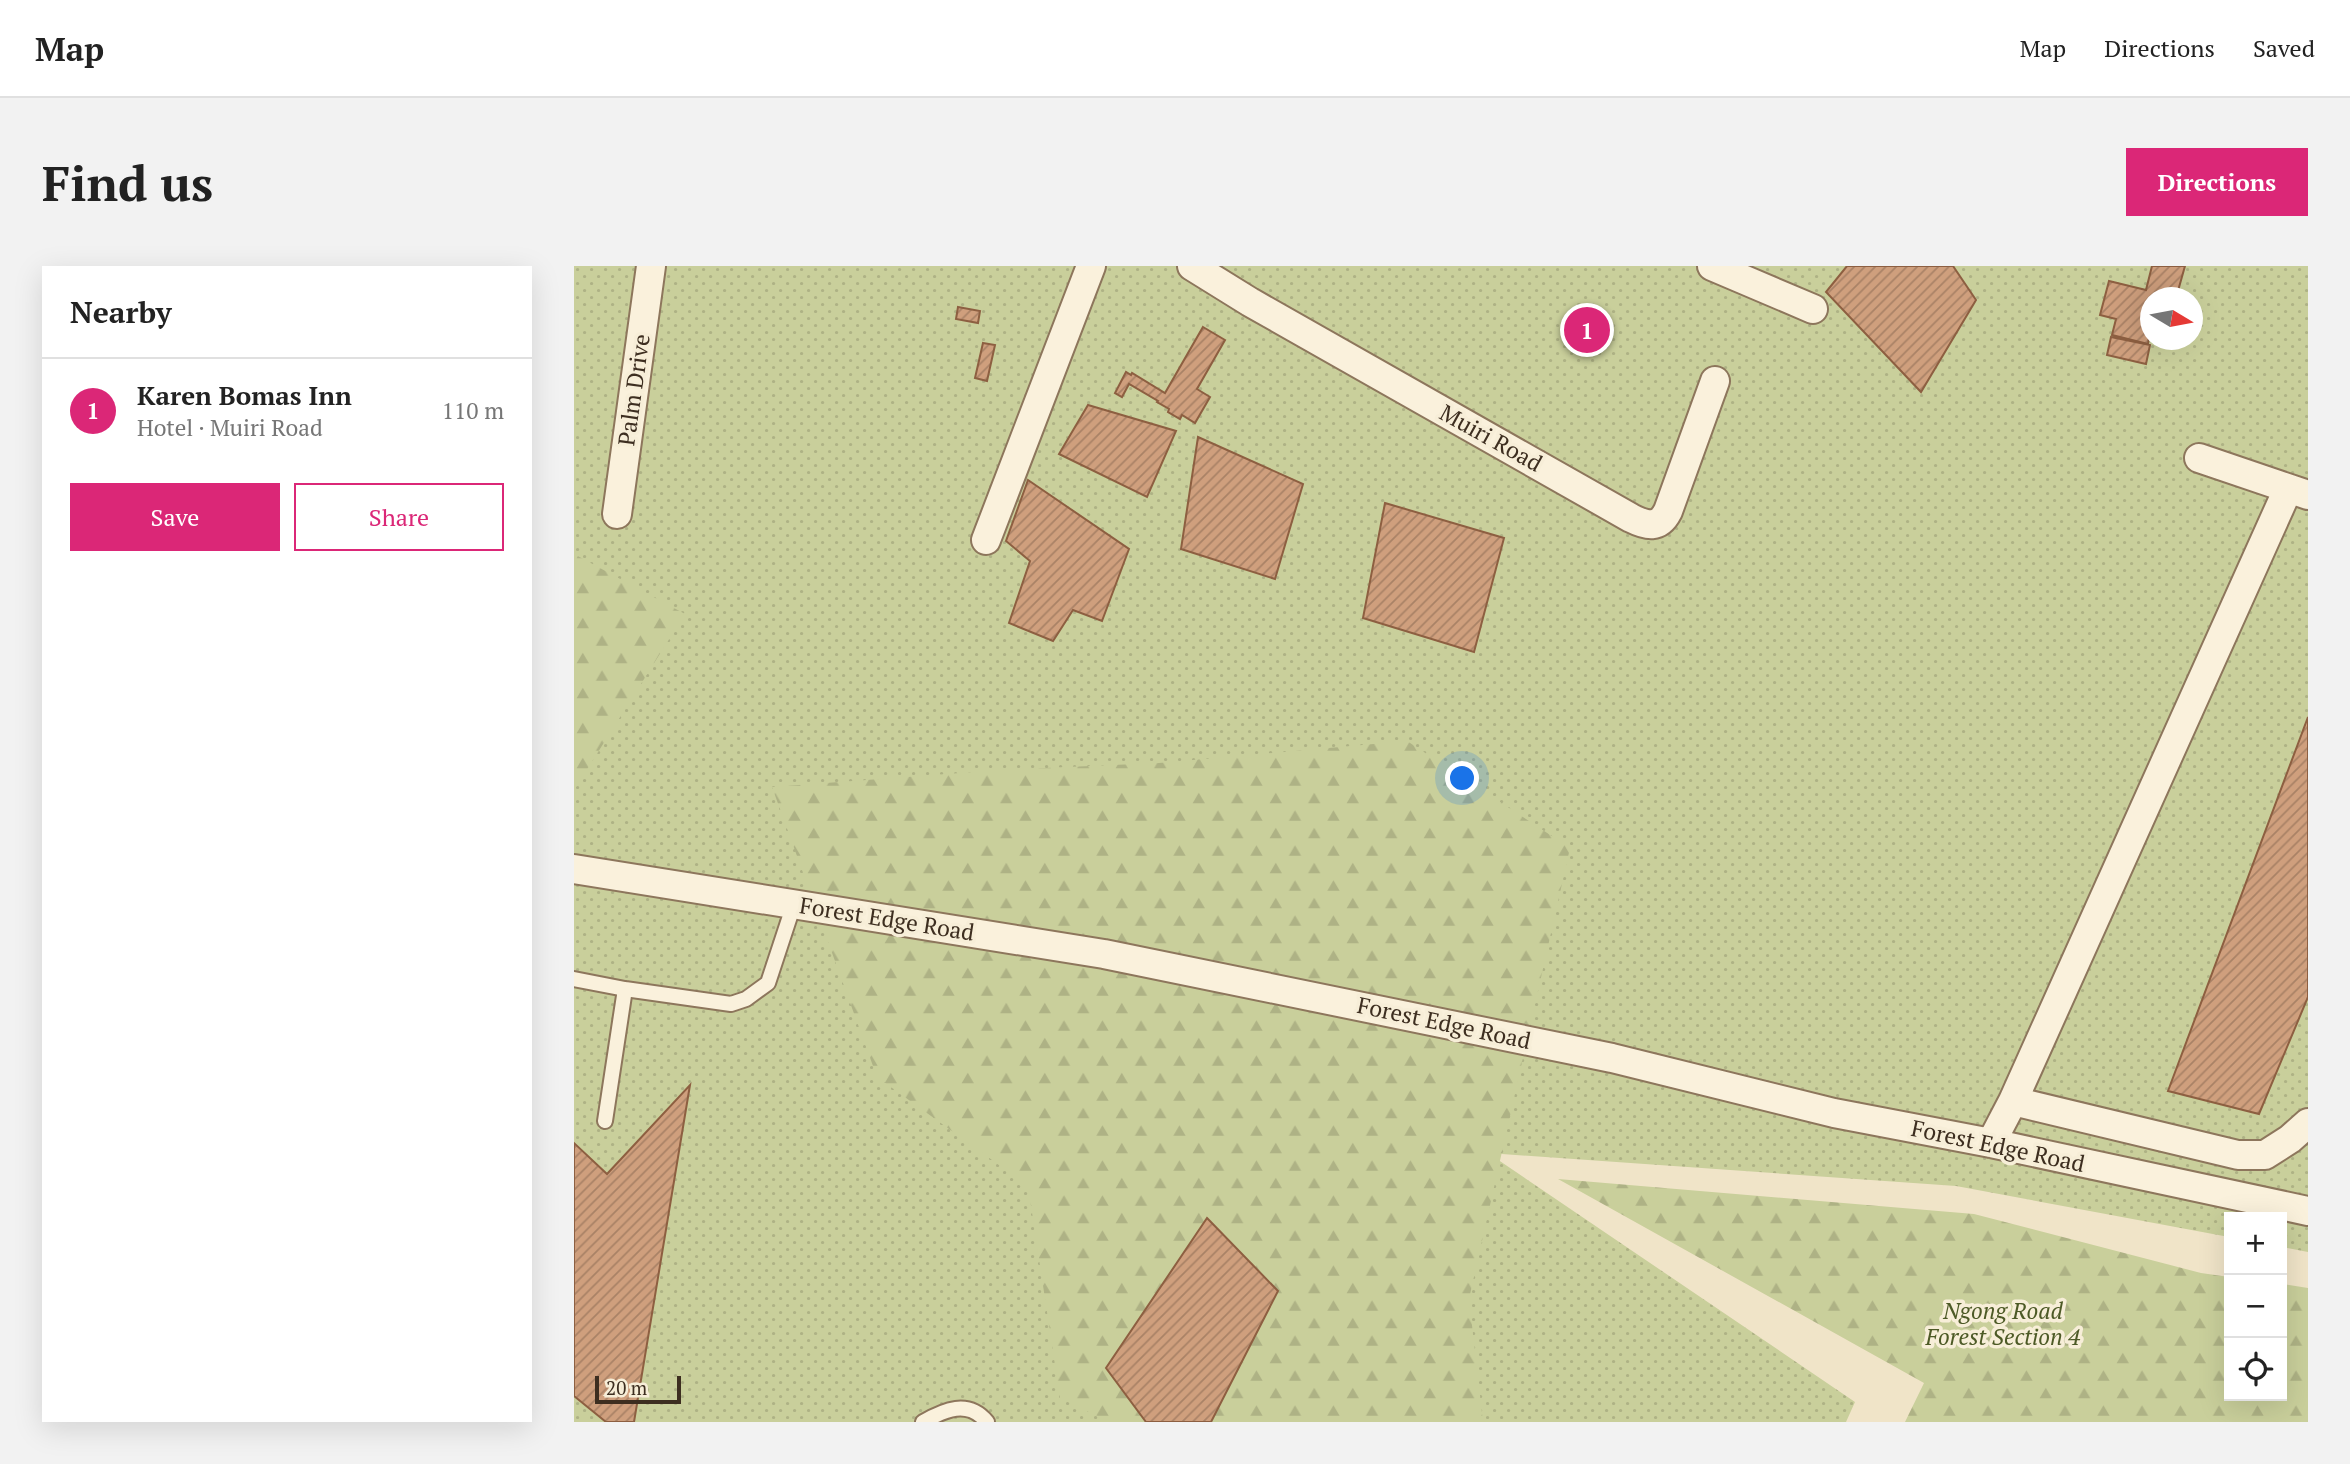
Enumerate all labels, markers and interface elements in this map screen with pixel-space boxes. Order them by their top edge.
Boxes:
text: Map [35,27,104,70]
text: Map [2020,32,2066,64]
text: Directions [2104,32,2215,64]
text: Saved [2253,32,2315,64]
button: Directions [2126,148,2308,216]
text: Find us [42,150,213,215]
north arrow [2140,287,2203,350]
text: Nearby [70,292,172,332]
pin: 1 [1564,304,1610,356]
street label: Palm Drive [610,332,657,448]
text: Karen Bomas Inn [137,378,352,412]
text: 1 [87,395,100,426]
text: 110 m [442,395,504,426]
street label: Muiri Road [1434,397,1548,479]
text: Hotel · Muiri Road [137,412,323,443]
button: Save [70,483,280,551]
button: Share [294,483,504,551]
your location [1445,761,1479,795]
street label: Forest Edge Road [798,889,977,948]
street label: Forest Edge Road [1355,989,1534,1056]
street label: Forest Edge Road [1909,1112,2088,1179]
map controls [2224,1212,2287,1401]
button: + [2224,1212,2287,1275]
button: − [2224,1275,2287,1338]
park label: Ngong Road Forest Section 4 [1925,1295,2080,1352]
button: locate [2224,1338,2287,1401]
scale bar [595,1373,681,1405]
text: 20 m [606,1375,647,1400]

